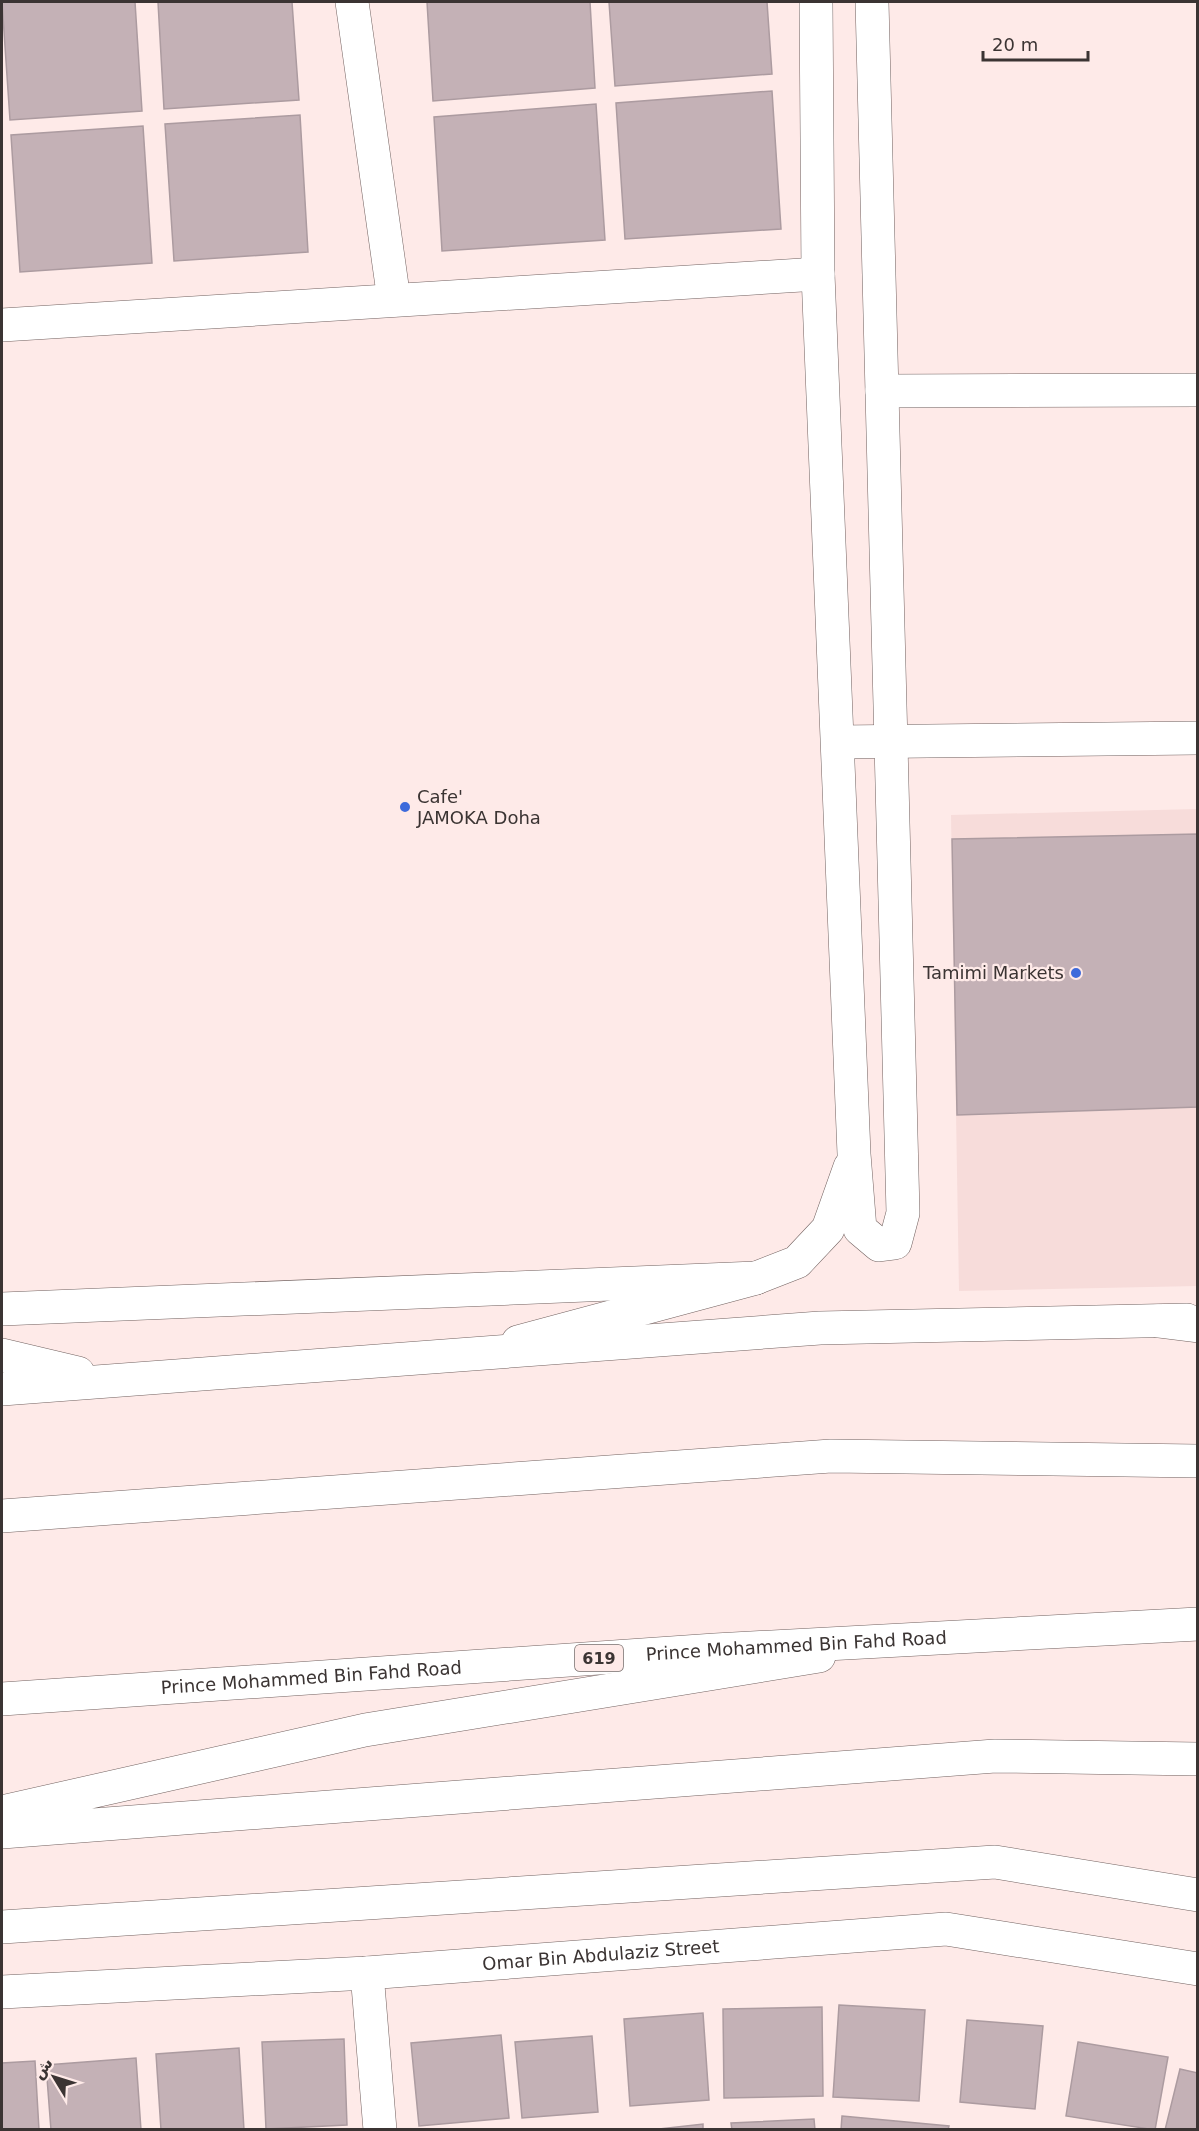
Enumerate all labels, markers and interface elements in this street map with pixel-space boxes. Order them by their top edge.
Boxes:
scale bar [983,24,1088,62]
text: 20 m [992,34,1038,55]
place label: Cafe' JAMOKA Doha [416,786,541,828]
marker: Cafe' JAMOKA Doha [398,800,412,814]
place label: Tamimi Markets [922,962,1064,983]
marker: Tamimi Markets [1069,966,1083,980]
street label: Prince Mohammed Bin Fahd Road [645,1627,947,1665]
road number: 619 [575,1645,623,1671]
street label: Prince Mohammed Bin Fahd Road [160,1656,462,1698]
street label: Omar Bin Abdulaziz Street [482,1935,720,1974]
north arrow [24,2047,84,2107]
text: ش [28,2054,57,2083]

